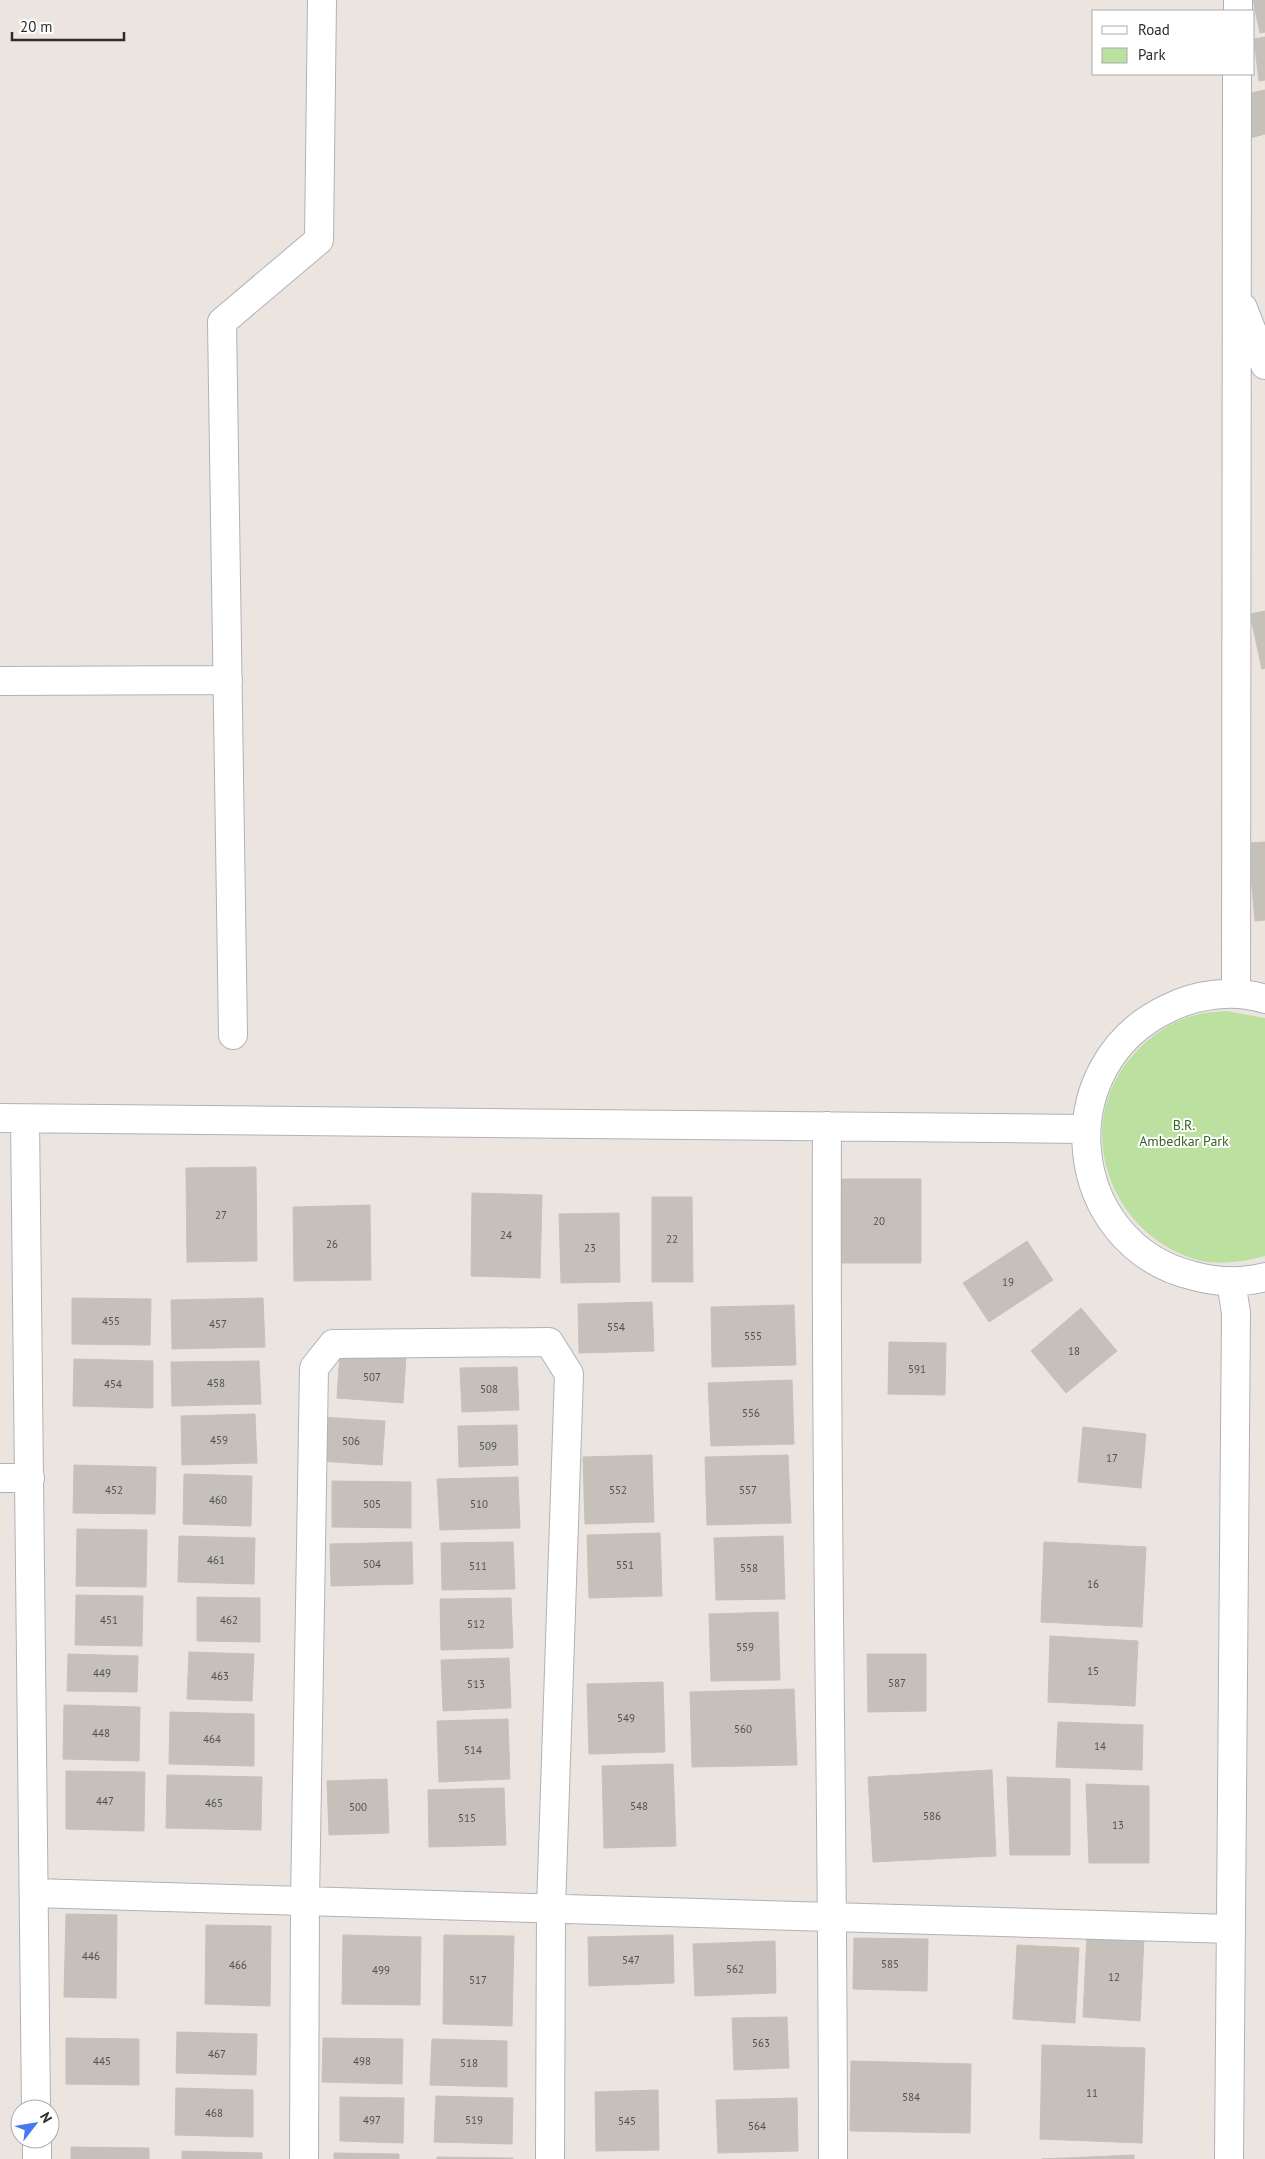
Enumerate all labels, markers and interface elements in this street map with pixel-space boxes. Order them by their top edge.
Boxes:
scale bar [12,10,125,42]
legend [1092,10,1255,75]
text: 20 m [20,17,53,36]
text: Road [1138,20,1170,39]
text: Park [1138,45,1166,64]
park label: B.R. Ambedkar Park [1139,1116,1229,1150]
house number: 27 [215,1208,227,1222]
house number: 20 [873,1214,885,1228]
house number: 24 [500,1228,512,1242]
house number: 22 [666,1232,678,1246]
house number: 26 [326,1237,338,1251]
house number: 23 [584,1241,596,1255]
house number: 19 [1002,1275,1014,1289]
house number: 455 [102,1314,120,1328]
house number: 457 [209,1317,227,1331]
house number: 554 [607,1320,625,1334]
house number: 555 [744,1329,762,1343]
house number: 18 [1068,1344,1080,1358]
house number: 591 [908,1362,926,1376]
house number: 507 [363,1370,381,1384]
house number: 458 [207,1376,225,1390]
house number: 454 [104,1377,122,1391]
house number: 508 [480,1382,498,1396]
house number: 556 [742,1406,760,1420]
house number: 459 [210,1433,228,1447]
house number: 506 [342,1434,360,1448]
house number: 509 [479,1439,497,1453]
house number: 17 [1106,1451,1118,1465]
house number: 452 [105,1483,123,1497]
house number: 552 [609,1483,627,1497]
house number: 557 [739,1483,757,1497]
house number: 460 [209,1493,227,1507]
house number: 505 [363,1497,381,1511]
house number: 510 [470,1497,488,1511]
house number: 461 [207,1553,225,1567]
house number: 504 [363,1557,381,1571]
house number: 551 [616,1558,634,1572]
house number: 511 [469,1559,487,1573]
house number: 558 [740,1561,758,1575]
house number: 16 [1087,1577,1099,1591]
house number: 451 [100,1613,118,1627]
house number: 462 [220,1613,238,1627]
house number: 512 [467,1617,485,1631]
house number: 559 [736,1640,754,1654]
house number: 15 [1087,1664,1099,1678]
house number: 449 [93,1666,111,1680]
house number: 463 [211,1669,229,1683]
house number: 587 [888,1676,906,1690]
house number: 513 [467,1677,485,1691]
house number: 549 [617,1711,635,1725]
house number: 560 [734,1722,752,1736]
house number: 448 [92,1726,110,1740]
house number: 464 [203,1732,221,1746]
house number: 14 [1094,1739,1106,1753]
house number: 514 [464,1743,482,1757]
house number: 447 [96,1794,114,1808]
house number: 465 [205,1796,223,1810]
house number: 548 [630,1799,648,1813]
house number: 500 [349,1800,367,1814]
house number: 586 [923,1809,941,1823]
house number: 515 [458,1811,476,1825]
house number: 13 [1112,1818,1124,1832]
house number: 446 [82,1949,100,1963]
house number: 547 [622,1953,640,1967]
house number: 585 [881,1957,899,1971]
house number: 466 [229,1958,247,1972]
house number: 562 [726,1962,744,1976]
house number: 499 [372,1963,390,1977]
house number: 12 [1108,1970,1120,1984]
house number: 517 [469,1973,487,1987]
house number: 563 [752,2036,770,2050]
house number: 467 [208,2047,226,2061]
house number: 445 [93,2054,111,2068]
house number: 498 [353,2054,371,2068]
house number: 518 [460,2056,478,2070]
house number: 11 [1086,2086,1098,2100]
house number: 584 [902,2090,920,2104]
north arrow [10,2099,60,2149]
house number: 468 [205,2106,223,2120]
text: N [36,2109,56,2126]
house number: 497 [363,2113,381,2127]
house number: 519 [465,2113,483,2127]
house number: 545 [618,2114,636,2128]
house number: 564 [748,2119,766,2133]

